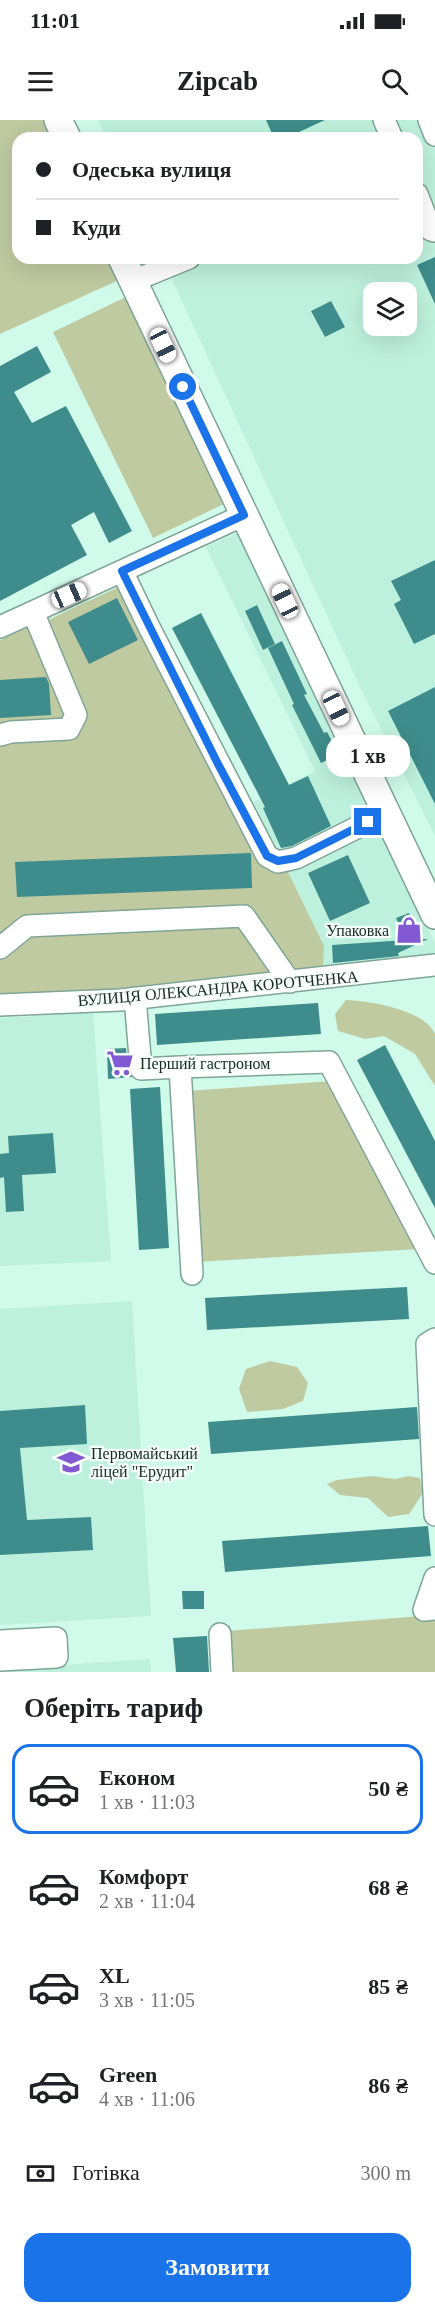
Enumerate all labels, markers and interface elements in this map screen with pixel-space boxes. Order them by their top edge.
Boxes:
text: 11:01 [30,8,80,33]
icon: menu [24,65,57,98]
icon: search [378,65,411,98]
text: Zipcab [177,66,258,96]
text: Одеська вулиця [72,157,231,182]
text: Куди [72,215,121,240]
map controls [363,282,417,336]
button: layers [363,282,417,336]
car [147,325,179,365]
route start [169,373,196,400]
car [49,579,89,611]
car [269,581,301,621]
car [320,688,352,728]
callout: 1 хв [326,735,410,777]
text: 1 хв [350,745,386,767]
route end [354,808,381,835]
shop icon: Упаковка [394,915,424,945]
place label: Упаковка [326,922,389,939]
street label: ВУЛИЦЯ ОЛЕКСАНДРА КОРОТЧЕНКА [77,968,360,1010]
supermarket icon: Перший гастроном [105,1048,135,1078]
place label: Перший гастроном [140,1055,270,1073]
place label: Первомайський ліцей "Ерудит" [91,1445,198,1481]
school or university icon: Первомайський ліцей "Ерудит" [56,1447,86,1477]
text: Оберіть тариф [24,1693,203,1723]
icon: car [27,1762,81,1816]
text: Економ [99,1765,175,1790]
text: 50 ₴ [368,1776,408,1801]
text: 1 хв · 11:03 [99,1791,195,1813]
icon: car [27,1861,81,1915]
text: Комфорт [99,1864,188,1889]
text: 68 ₴ [368,1875,408,1900]
text: 2 хв · 11:04 [99,1890,195,1912]
icon: car [27,1960,81,2014]
text: XL [99,1963,130,1988]
text: 85 ₴ [368,1974,408,1999]
text: 3 хв · 11:05 [99,1989,195,2011]
icon: car [27,2059,81,2113]
text: Green [99,2062,157,2087]
text: 86 ₴ [368,2073,408,2098]
text: 4 хв · 11:06 [99,2088,195,2110]
icon: cash [24,2157,57,2190]
text: Готівка [72,2160,140,2185]
text: 300 m [360,2162,411,2184]
button: Замовити [24,2233,411,2302]

